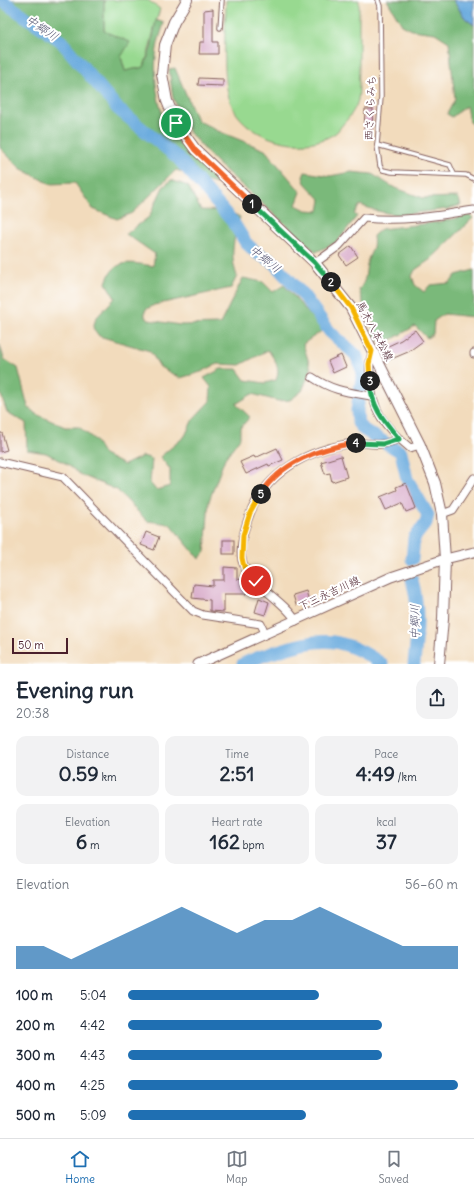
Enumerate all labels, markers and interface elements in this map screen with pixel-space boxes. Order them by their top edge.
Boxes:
water label: 中郷川 [23,11,61,44]
street label: 西さくらみち [361,75,379,141]
pin [159,106,193,140]
icon: arrive [165,112,187,134]
pin: 1 [242,194,262,214]
text: 1 [250,197,254,211]
water label: 中郷川 [247,241,284,276]
pin: 2 [321,272,341,292]
text: 2 [328,275,334,289]
street label: 馬木八本松線 [353,299,397,363]
pin: 3 [360,371,380,391]
text: 3 [367,374,373,388]
pin: 4 [346,433,366,453]
text: 4 [353,436,359,450]
pin: 5 [251,484,271,504]
text: 5 [258,487,264,501]
pin [239,564,273,598]
icon: check [245,570,267,592]
street label: 下三永吉川線 [296,573,362,613]
water label: 中郷川 [407,604,422,640]
scale bar [12,636,68,655]
text: 50 m [18,638,44,652]
text: Evening run [16,676,134,704]
button: share [416,677,458,719]
text: 20:38 [16,705,50,722]
text: Distance [66,747,109,761]
text: Time [225,747,249,761]
text: Pace [374,747,398,761]
text: 0.59 [59,761,99,786]
text: 2:51 [220,761,254,786]
text: 4:49 [356,761,395,786]
text: km [99,770,117,784]
text: /km [395,770,417,784]
text: Elevation [65,815,110,829]
text: Heart rate [211,815,263,829]
text: kcal [376,815,396,829]
text: 6 [76,829,87,854]
text: 162 [209,829,240,854]
text: 37 [376,829,397,854]
text: m [87,838,100,852]
text: bpm [240,838,265,852]
text: Elevation [16,876,69,893]
text: 56–60 m [405,876,458,893]
text: 100 m [16,987,53,1004]
text: 5:04 [80,987,106,1004]
text: 200 m [16,1017,55,1034]
text: 4:42 [80,1017,105,1034]
text: 300 m [16,1047,55,1064]
text: 4:43 [80,1047,105,1064]
text: 400 m [16,1077,55,1094]
text: 4:25 [80,1077,105,1094]
text: 500 m [16,1107,55,1124]
text: 5:09 [80,1107,106,1124]
tab: Home [65,1148,95,1186]
tab: Map [226,1148,248,1186]
tab: Saved [378,1148,409,1186]

